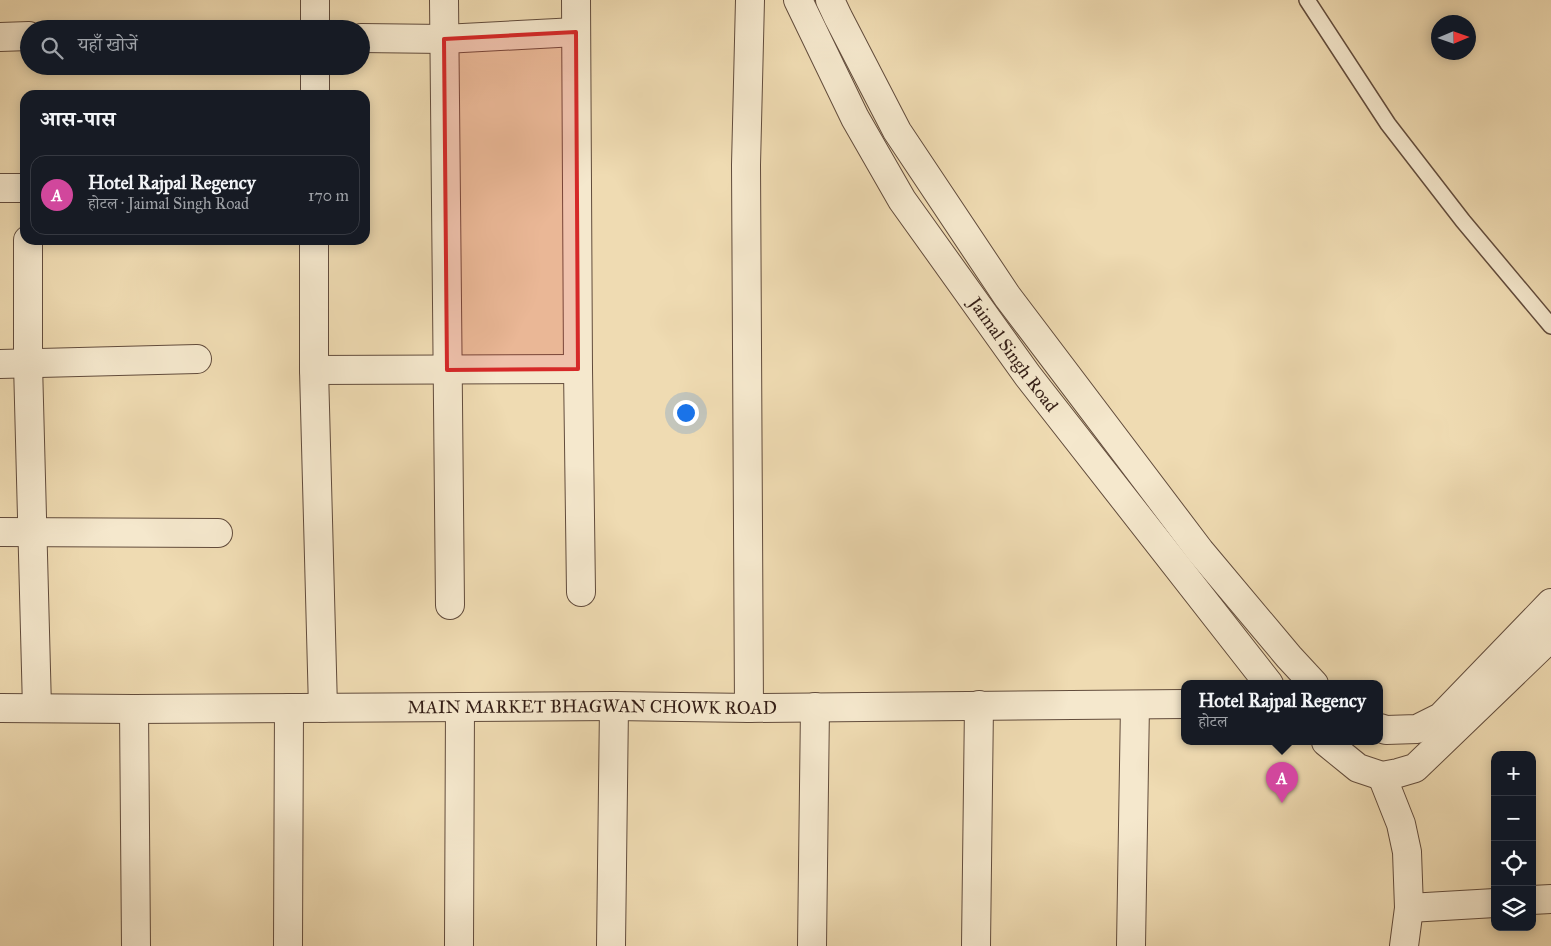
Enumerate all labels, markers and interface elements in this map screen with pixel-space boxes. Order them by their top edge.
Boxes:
north arrow [1431,15,1476,60]
search box [20,20,370,75]
text: यहाँ खोजें [78,33,138,56]
icon: search [38,34,66,62]
text: आस-पास [40,106,115,132]
text: Hotel Rajpal Regency [88,171,256,194]
text: A [52,186,62,205]
text: 170 m [308,186,349,205]
text: होटल · Jaimal Singh Road [88,194,249,213]
street label: Jaimal Singh Road [962,291,1063,416]
your location [673,400,699,426]
popup [1181,680,1383,745]
text: Hotel Rajpal Regency [1198,689,1366,712]
street label: MAIN MARKET BHAGWAN CHOWK ROAD [407,695,777,719]
text: होटल [1198,712,1228,731]
map controls [1491,751,1536,931]
button: + [1491,751,1536,796]
pin: A [1266,762,1298,803]
button: − [1491,796,1536,841]
button: locate [1491,841,1536,886]
button: layers [1491,886,1536,931]

